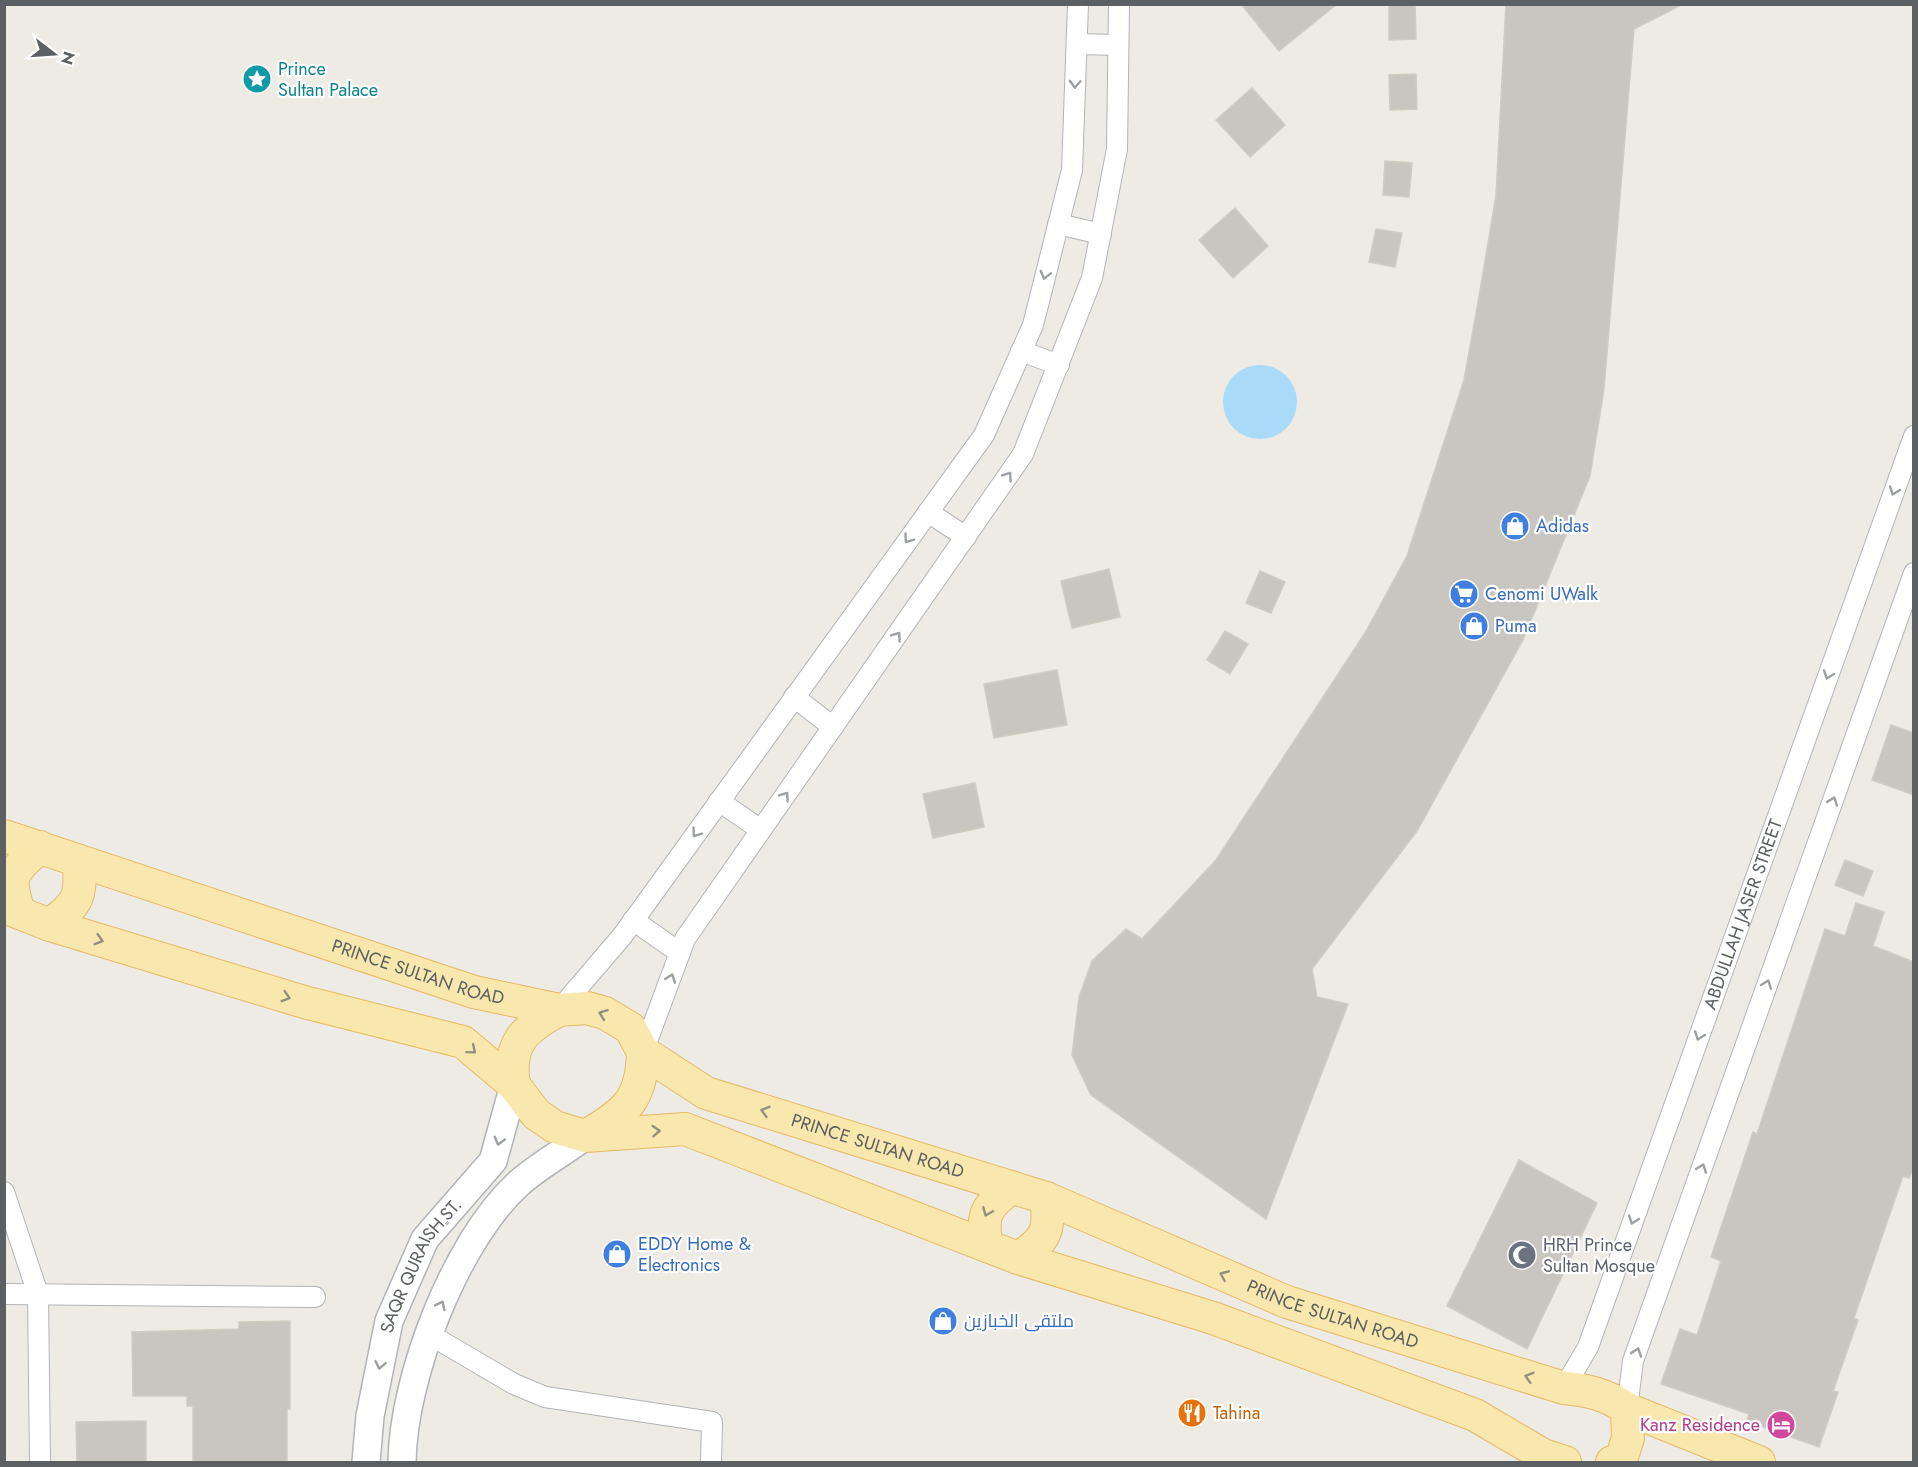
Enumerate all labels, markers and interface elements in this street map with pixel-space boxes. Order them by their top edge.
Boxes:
north arrow [24,24,84,84]
text: N [55,49,81,68]
place label: Prince Sultan Palace [278,56,378,103]
place icon: Prince Sultan Palace [241,63,273,95]
one-way arrow [1069,79,1082,88]
one-way arrow [1040,270,1053,280]
one-way arrow [1001,472,1012,483]
one-way arrow [1888,485,1901,496]
shop icon: Adidas [1499,510,1531,542]
place label: Adidas [1536,513,1589,539]
one-way arrow [905,533,916,544]
supermarket icon: Cenomi UWalk [1448,578,1480,610]
place label: Cenomi UWalk [1485,581,1598,607]
shop icon: Puma [1458,610,1490,642]
place label: Puma [1495,613,1537,639]
one-way arrow [890,631,901,642]
one-way arrow [1823,669,1836,680]
one-way arrow [778,791,789,802]
one-way arrow [1825,796,1838,806]
street label: ABDULLAH JASER STREET [1697,815,1789,1013]
one-way arrow [692,827,703,838]
one-way arrow [93,933,104,945]
street label: PRINCE SULTAN ROAD [328,933,507,1011]
one-way arrow [664,973,676,984]
one-way arrow [1760,979,1773,990]
one-way arrow [280,990,291,1002]
one-way arrow [598,1008,608,1021]
one-way arrow [1694,1030,1707,1041]
one-way arrow [465,1043,476,1054]
one-way arrow [760,1106,771,1118]
street label: PRINCE SULTAN ROAD [788,1107,967,1185]
one-way arrow [651,1125,660,1138]
one-way arrow [493,1136,506,1146]
one-way arrow [1694,1163,1707,1174]
street label: SAQR QURAISH ٍST. [374,1193,468,1335]
one-way arrow [982,1206,994,1217]
one-way arrow [1628,1214,1641,1225]
place label: EDDY Home & Electronics [638,1231,751,1278]
place label: HRH Prince Sultan Mosque [1543,1232,1655,1279]
shop icon: EDDY Home & Electronics [601,1238,633,1270]
mosque icon: HRH Prince Sultan Mosque [1506,1239,1538,1271]
one-way arrow [1220,1271,1231,1283]
street label: PRINCE SULTAN ROAD [1243,1273,1422,1355]
one-way arrow [433,1300,445,1311]
shop icon: ملتقى الخبازين [927,1305,959,1337]
place label: ملتقى الخبازين [964,1308,1074,1334]
one-way arrow [1629,1347,1642,1358]
one-way arrow [374,1359,387,1369]
one-way arrow [1524,1372,1534,1384]
restaurant icon: Tahina [1176,1397,1208,1429]
place label: Tahina [1213,1400,1260,1426]
hotel icon: Kanz Residence [1765,1409,1797,1441]
place label: Kanz Residence [1640,1412,1760,1438]

